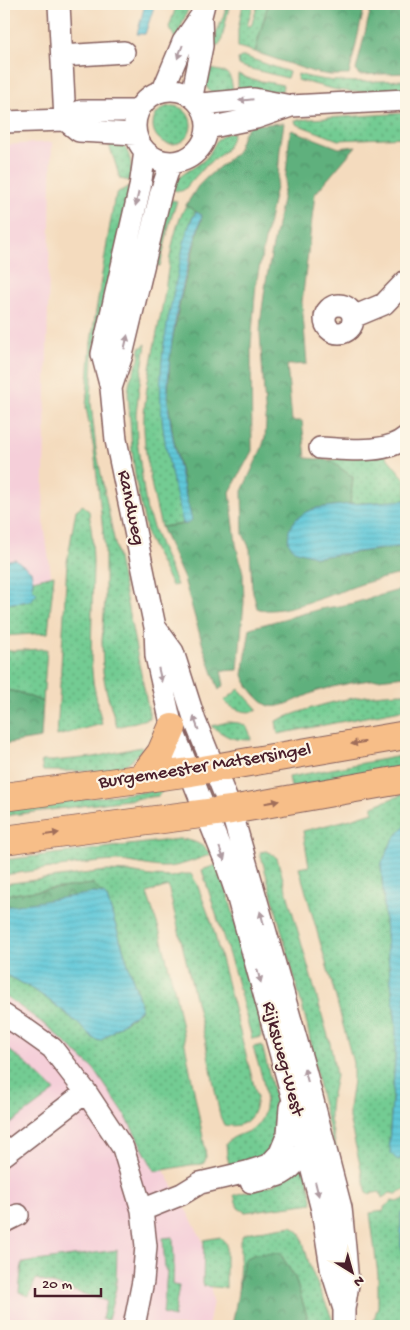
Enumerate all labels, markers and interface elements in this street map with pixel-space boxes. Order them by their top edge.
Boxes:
one-way arrow [176,45,184,60]
one-way arrow [238,96,254,104]
one-way arrow [133,191,141,206]
one-way arrow [122,334,130,349]
street label: Randweg [111,468,149,548]
one-way arrow [156,667,164,682]
one-way arrow [192,715,199,730]
street label: Burgemeester Matsersingel [96,739,313,795]
one-way arrow [350,739,366,747]
one-way arrow [264,798,280,806]
one-way arrow [44,830,60,838]
one-way arrow [218,847,226,862]
one-way arrow [257,911,265,926]
one-way arrow [255,969,263,984]
street label: Rijksweg-West [256,999,309,1121]
one-way arrow [302,1067,310,1082]
one-way arrow [313,1182,321,1197]
north arrow [328,1248,378,1298]
scale bar [35,1265,101,1297]
text: N [350,1271,367,1290]
text: 20 m [42,1276,72,1294]

